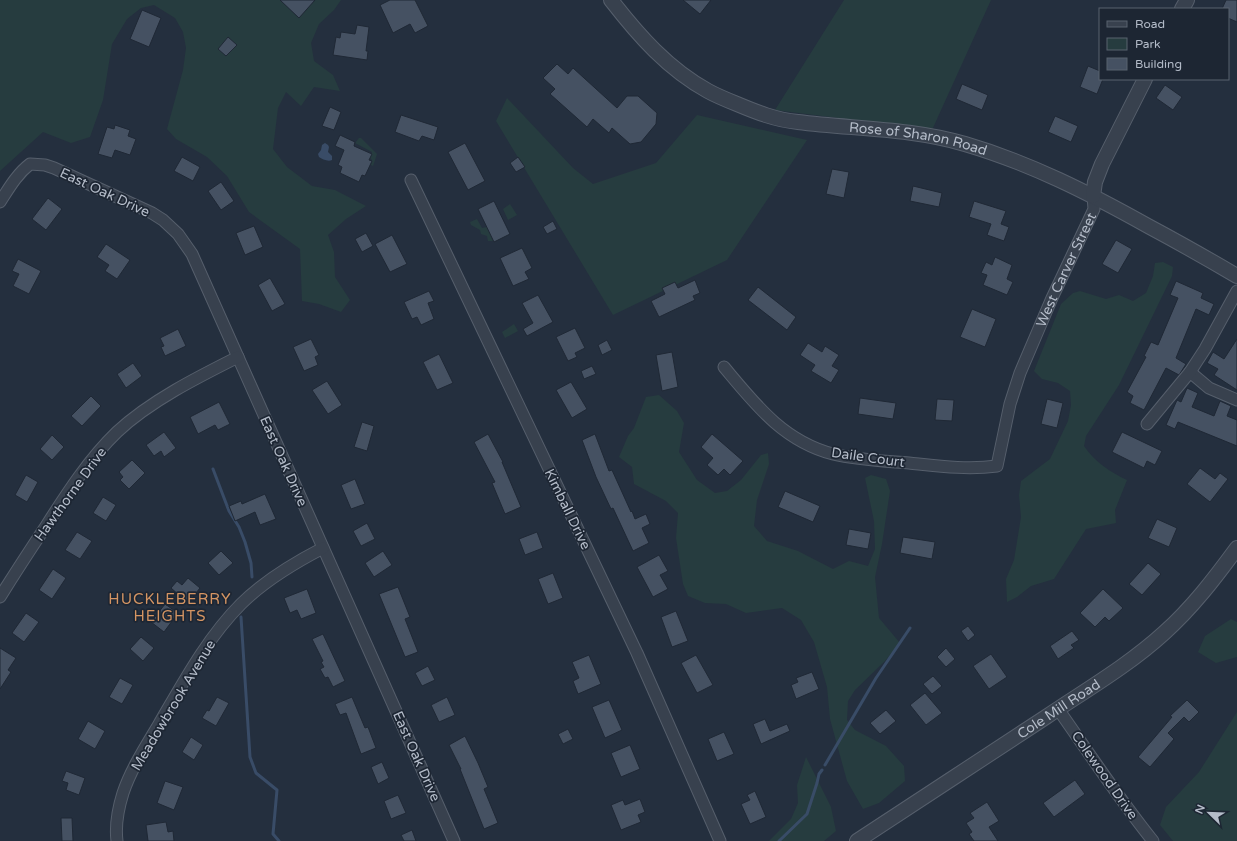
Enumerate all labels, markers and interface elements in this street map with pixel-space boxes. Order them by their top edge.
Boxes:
legend [1099,8,1229,80]
text: Road [1135,17,1165,31]
text: Park [1135,37,1161,51]
text: Building [1135,57,1182,71]
street label: Rose of Sharon Road [848,119,989,159]
street label: East Oak Drive [57,164,152,221]
street label: West Carver Street [1033,209,1100,330]
street label: East Oak Drive [256,413,311,509]
street label: Hawthorne Drive [31,444,110,545]
street label: Daile Court [830,444,906,471]
street label: Kimball Drive [541,466,594,552]
district label: HUCKLEBERRY HEIGHTS [108,590,232,625]
street label: Meadowbrook Avenue [128,637,219,774]
street label: Cole Mill Road [1014,676,1103,743]
street label: East Oak Drive [389,708,444,804]
street label: Colewood Drive [1068,728,1142,823]
north arrow [1189,793,1229,833]
text: N [1193,803,1208,816]

